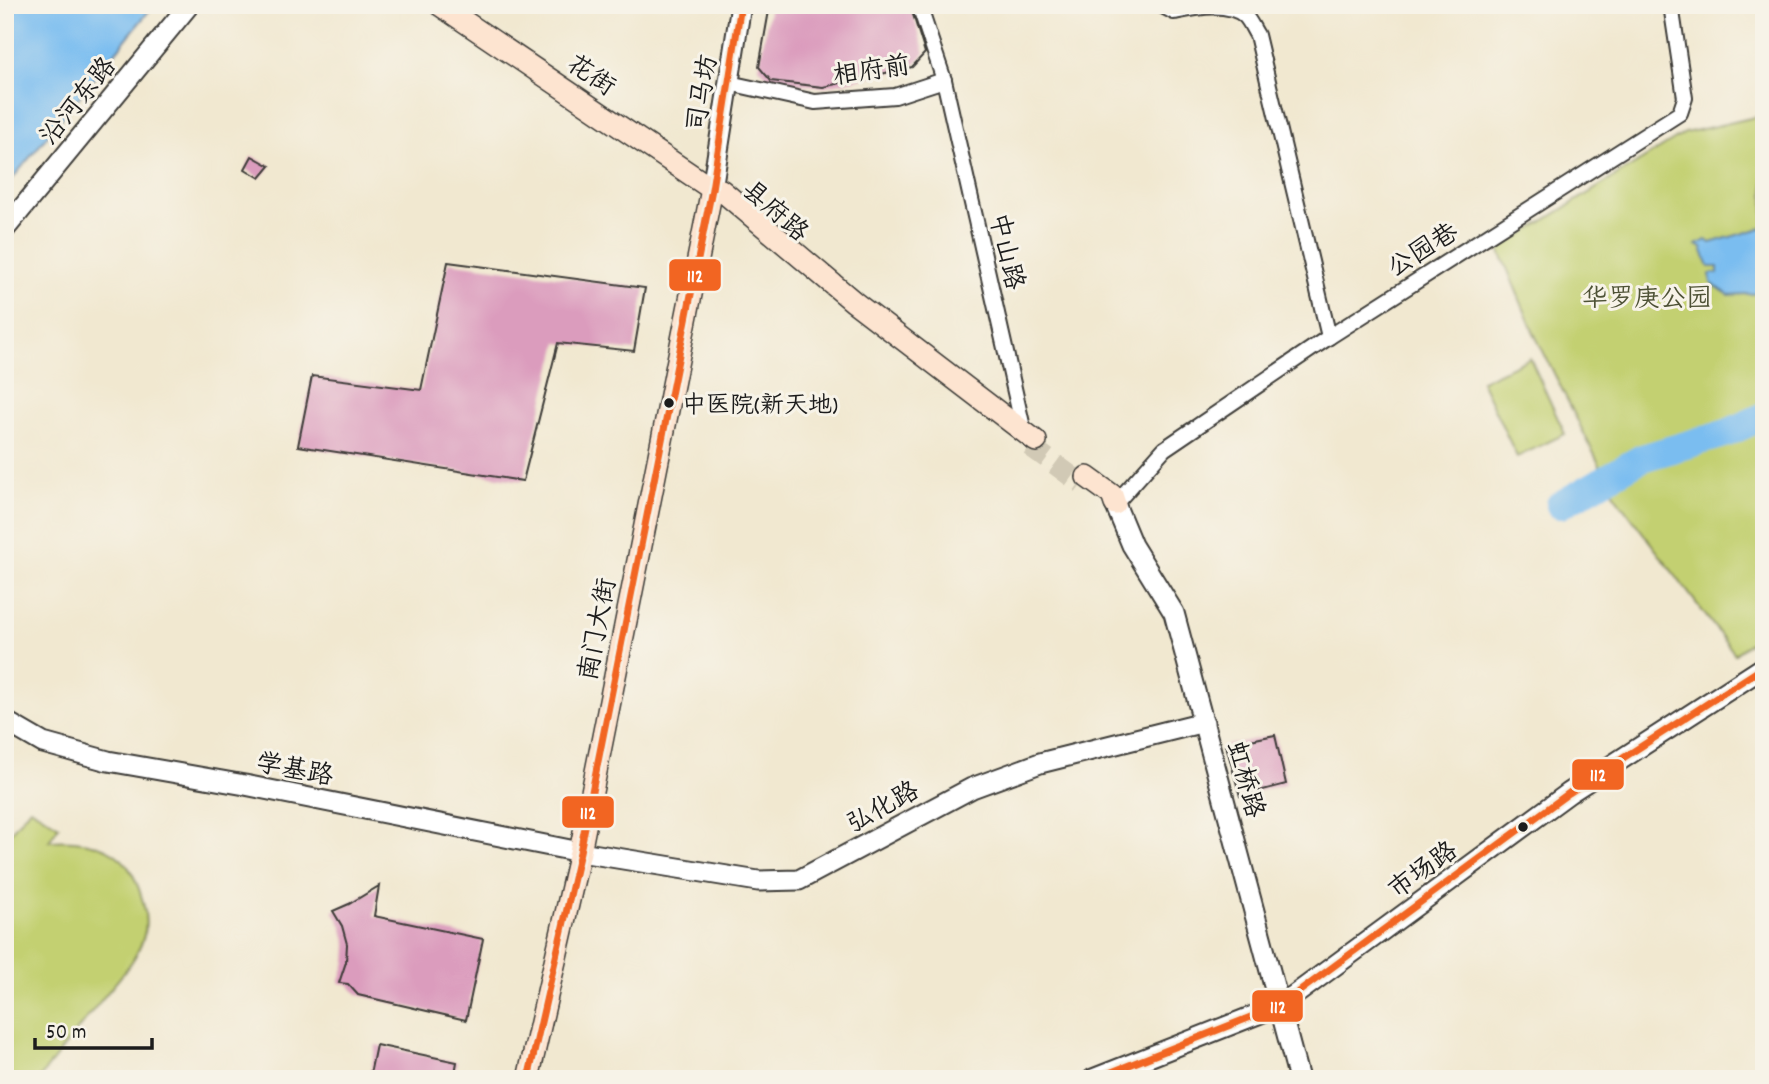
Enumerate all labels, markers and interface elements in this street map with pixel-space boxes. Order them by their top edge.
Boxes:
street label: 花街 [558,47,622,107]
street label: 相府前 [830,49,913,96]
street label: 沿河东路 [33,50,127,154]
street label: 司马坊 [680,52,729,135]
street label: 县府路 [732,173,815,252]
street label: 中山路 [978,210,1031,294]
street label: 公园巷 [1381,216,1467,288]
line badge: 112 [668,258,722,292]
text: 112 [687,265,703,292]
park label: 华罗庚公园 [1582,282,1712,319]
place label: 中医院(新天地) [682,390,838,424]
marker: 中医院(新天地) [662,396,676,410]
street label: 南门大街 [571,575,628,684]
street label: 虹桥路 [1216,737,1272,822]
street label: 学基路 [253,746,336,797]
line badge: 112 [1571,758,1625,791]
text: 112 [1590,764,1606,791]
street label: 弘化路 [841,774,927,844]
line badge: 112 [561,795,615,829]
text: 112 [580,802,596,829]
unlabelled marker [1516,820,1530,834]
street label: 市场路 [1382,834,1466,910]
line badge: 112 [1251,989,1304,1023]
text: 112 [1270,996,1286,1023]
scale bar [35,1007,152,1051]
text: 50 m [46,1019,86,1049]

